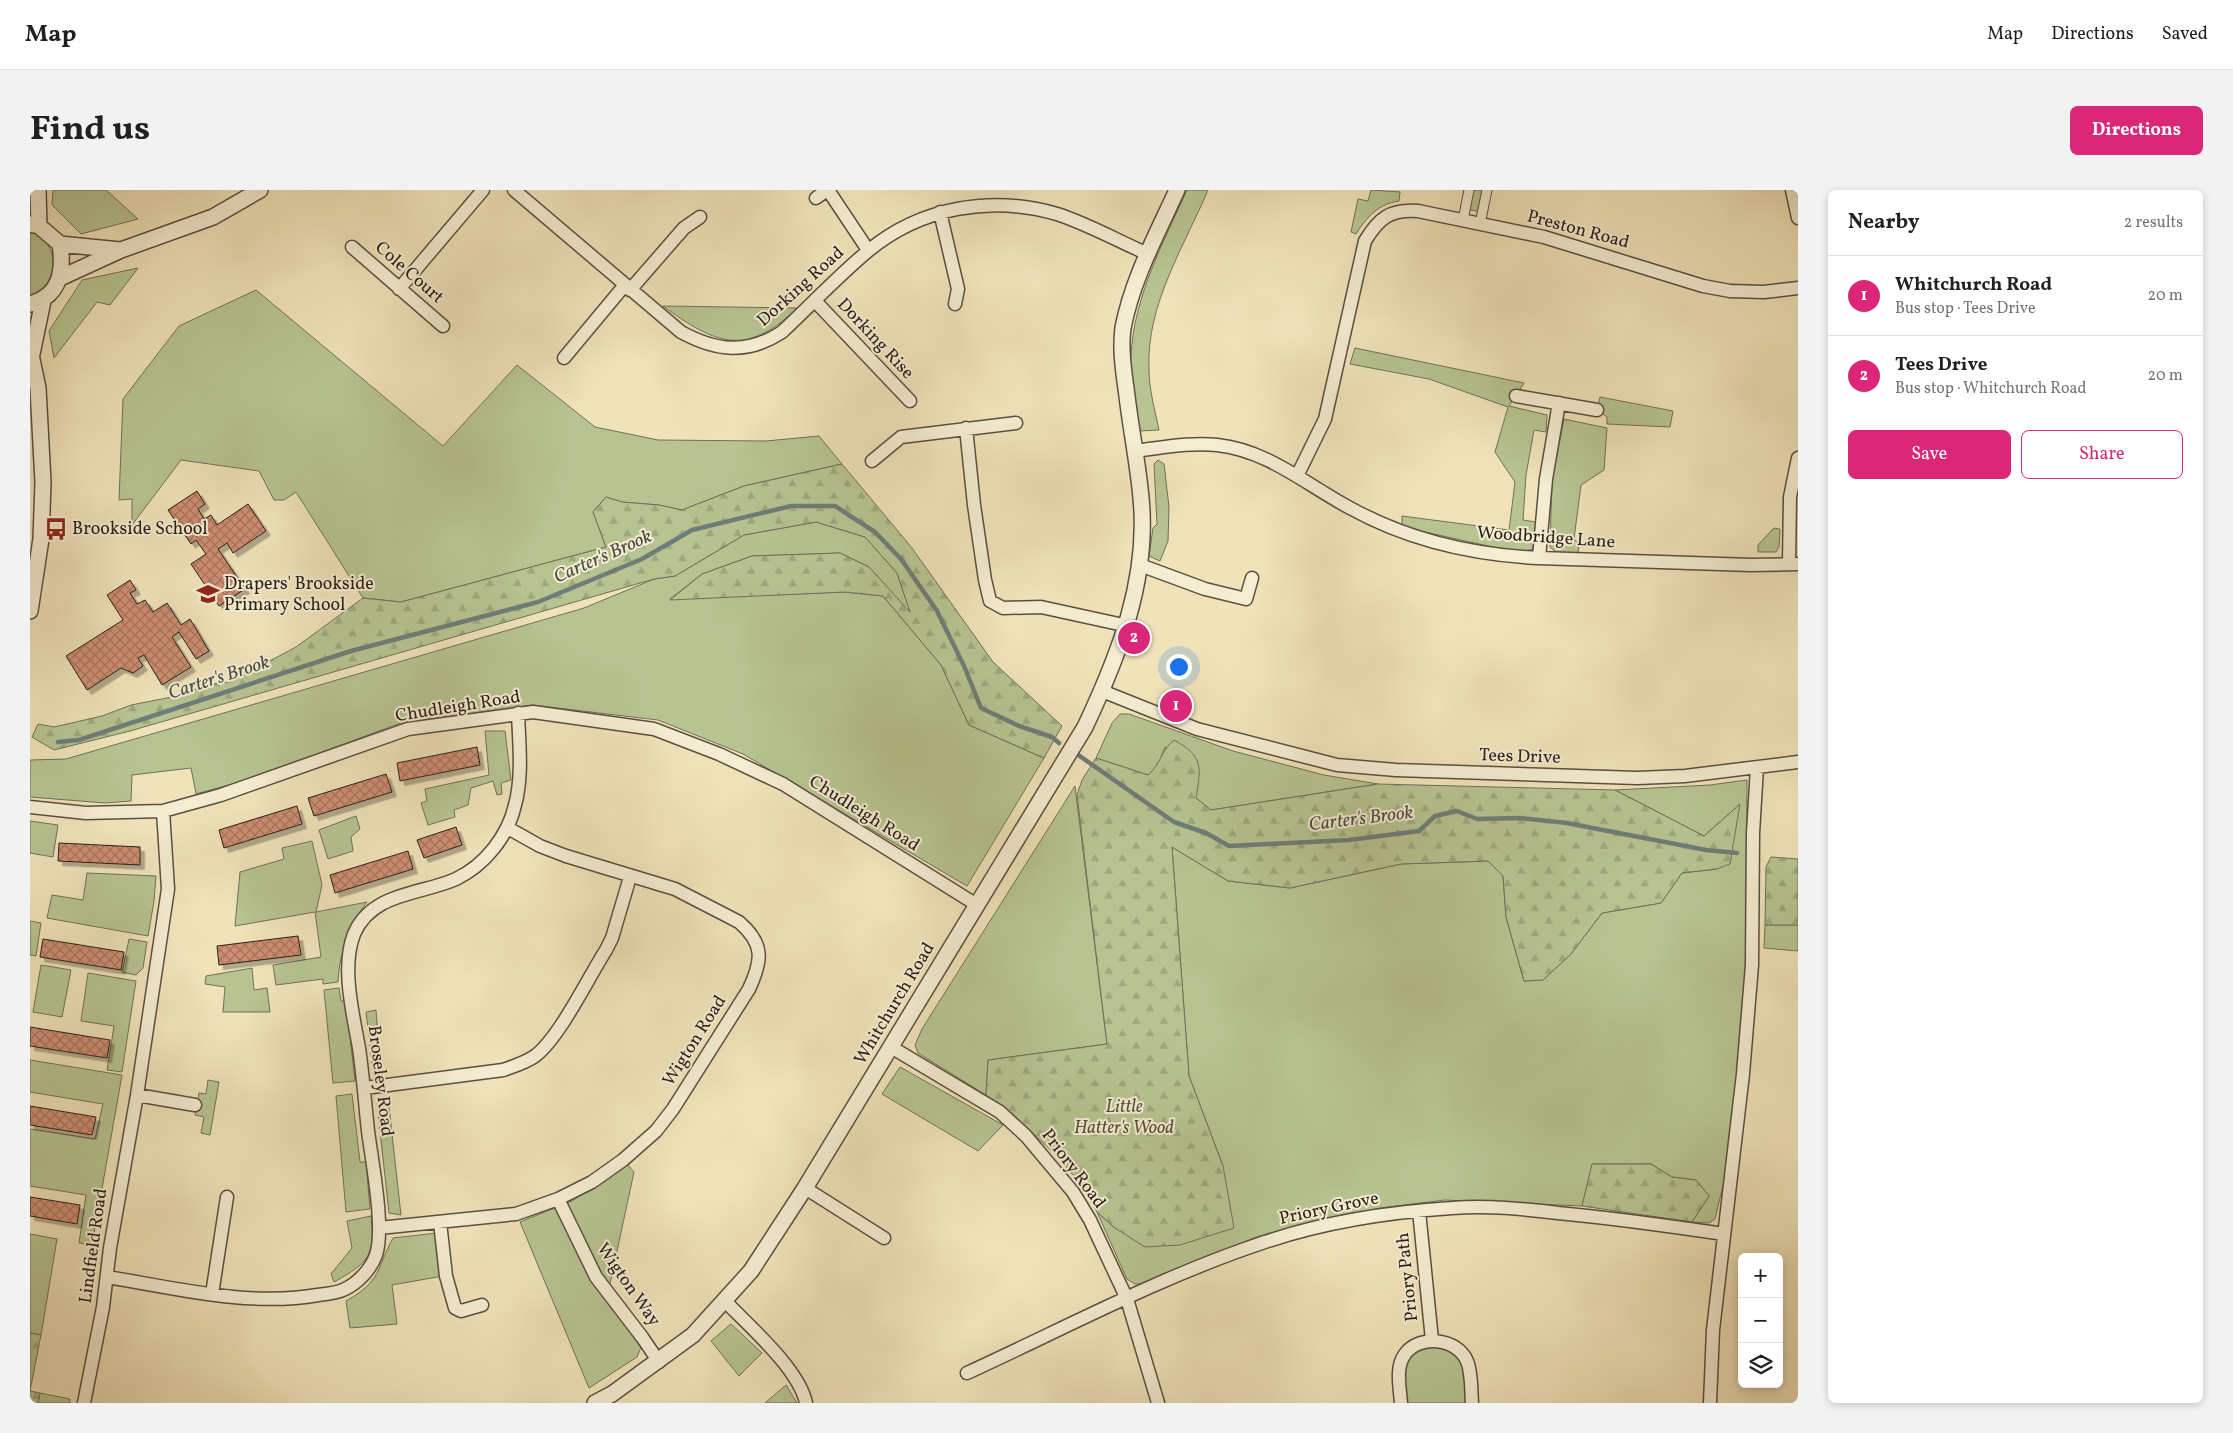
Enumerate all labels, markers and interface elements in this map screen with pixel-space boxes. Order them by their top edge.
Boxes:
text: Map [25,18,76,52]
text: Map [1987,22,2023,47]
text: Directions [2051,22,2134,47]
text: Saved [2162,22,2208,47]
text: Find us [30,106,150,154]
button: Directions [2070,106,2203,155]
street label: Preston Road [1524,204,1632,256]
text: Nearby [1848,208,1919,237]
text: 2 results [2124,212,2183,234]
street label: Cole Court [369,236,449,310]
street label: Dorking Road [752,241,850,333]
text: Whitchurch Road [1895,272,2052,298]
text: 1 [1861,285,1867,307]
text: 20 m [2148,285,2183,307]
street label: Dorking Rise [831,293,919,385]
text: Bus stop · Tees Drive [1895,298,2036,320]
text: Tees Drive [1895,352,1988,378]
text: 2 [1860,365,1868,387]
text: 20 m [2148,365,2183,387]
text: Bus stop · Whitchurch Road [1895,378,2086,400]
button: Save [1848,430,2011,479]
button: Share [2021,430,2183,479]
bus stop icon: Brookside School [43,516,69,542]
place label: Brookside School [72,517,208,542]
street label: Woodbridge Lane [1476,521,1616,555]
water label: Carter's Brook [550,524,656,590]
place label: Drapers' Brookside Primary School [224,572,374,618]
school or university icon: Drapers' Brookside Primary School [195,581,221,607]
pin: 2 [1118,619,1150,657]
water label: Carter's Brook [165,649,273,707]
your location [1166,654,1192,680]
street label: Chudleigh Road [394,685,522,729]
pin: 1 [1160,687,1192,725]
street label: Tees Drive [1479,743,1561,771]
street label: Chudleigh Road [804,770,924,858]
water label: Carter's Brook [1307,800,1415,838]
street label: Whitchurch Road [849,938,941,1070]
street label: Wigton Road [657,991,733,1091]
street label: Broseley Road [361,1024,399,1138]
park label: Little Hatter's Wood [1074,1095,1174,1141]
street label: Priory Road [1035,1124,1111,1214]
street label: Priory Grove [1277,1186,1381,1232]
street label: Lindfield Road [74,1187,114,1305]
street label: Priory Path [1391,1231,1425,1323]
street label: Wigton Way [590,1238,666,1332]
map controls [1738,1253,1783,1388]
button: + [1738,1253,1783,1298]
button: − [1738,1298,1783,1343]
button: layers [1738,1343,1783,1388]

